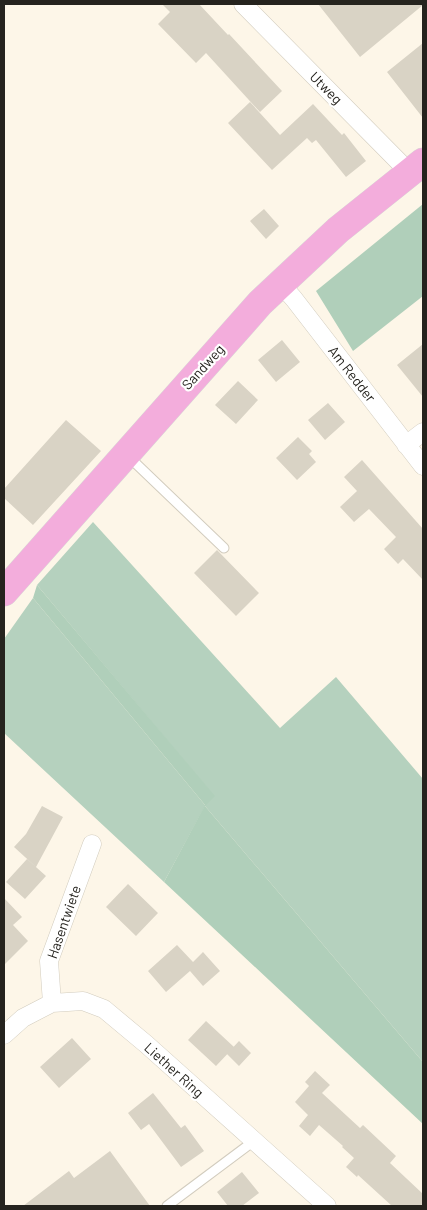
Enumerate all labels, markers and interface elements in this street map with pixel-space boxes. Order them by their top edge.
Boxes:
street label: Utweg [307,68,346,107]
street label: Sandweg [178,340,227,393]
street label: Am Redder [325,342,380,405]
street label: Hasentwiete [43,883,84,961]
street label: Liether Ring [141,1039,208,1101]

